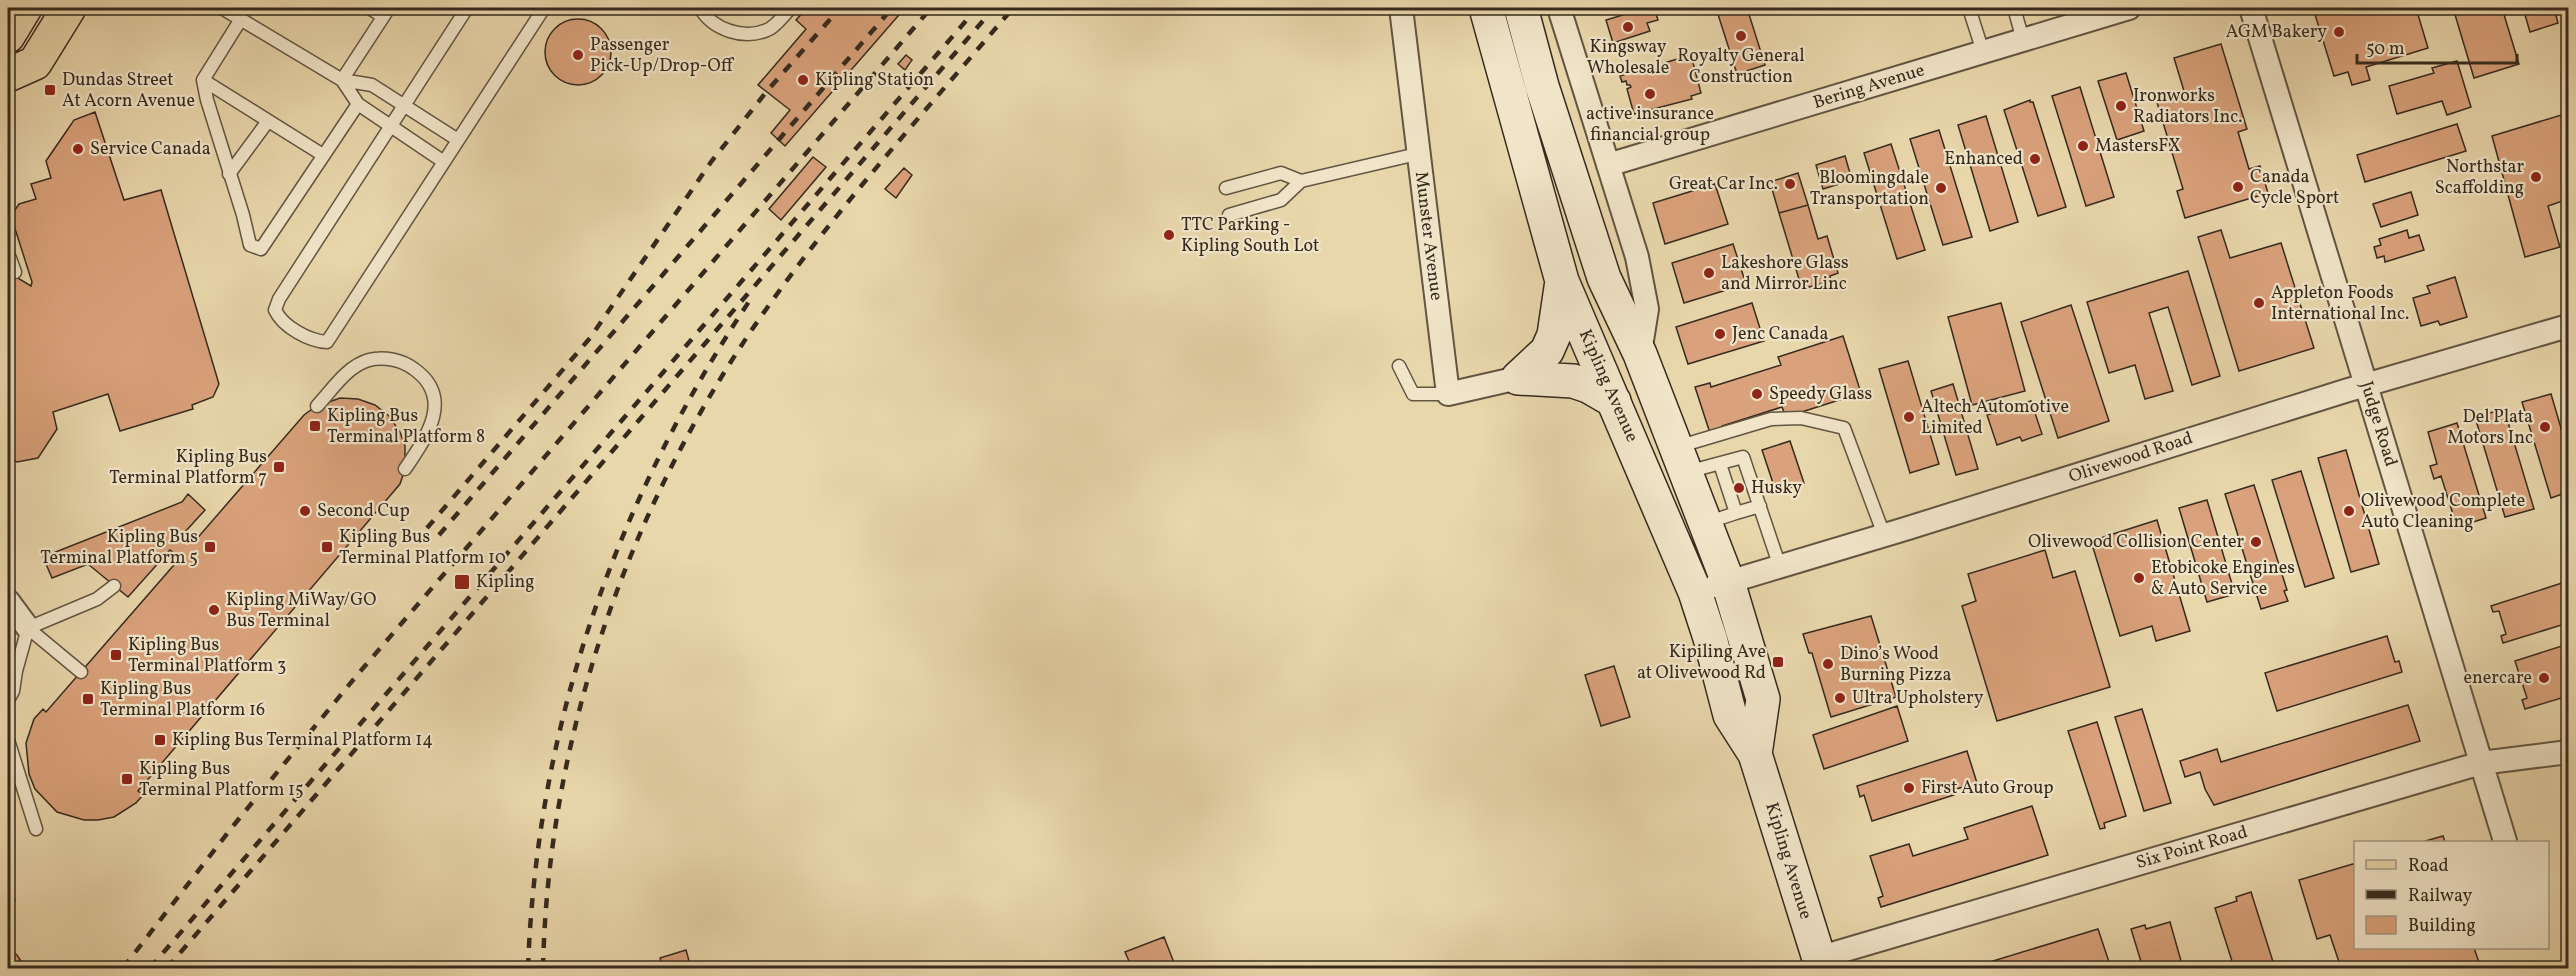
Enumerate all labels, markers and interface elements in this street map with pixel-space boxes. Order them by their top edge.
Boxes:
marker: Kingsway Wholesale [1621,20,1635,34]
place label: AGM Bakery [2226,20,2327,45]
marker: AGM Bakery [2332,25,2346,39]
scale bar [2357,27,2518,65]
marker: Royalty General Construction [1734,29,1748,43]
place label: Passenger Pick-Up/Drop-Off [590,33,735,79]
place label: Kingsway Wholesale [1587,35,1669,81]
text: 50 m [2366,37,2405,62]
place label: Royalty General Construction [1677,44,1805,90]
marker: Passenger Pick-Up/Drop-Off [571,48,585,62]
street label: Bering Avenue [1810,58,1928,116]
place label: Dundas Street At Acorn Avenue [62,68,195,114]
place label: Kipling Station [815,68,934,93]
marker: Kipling Station [796,73,810,87]
marker: Dundas Street At Acorn Avenue [43,83,57,97]
place label: Ironworks Radiators Inc. [2133,84,2243,130]
marker: active insurance financial group [1643,87,1657,101]
marker: Ironworks Radiators Inc. [2114,99,2128,113]
place label: active insurance financial group [1586,102,1714,148]
place label: MastersFX [2095,134,2180,159]
place label: Service Canada [90,137,211,162]
marker: MastersFX [2076,139,2090,153]
marker: Service Canada [71,142,85,156]
place label: Enhanced [1944,147,2023,172]
marker: Enhanced [2028,152,2042,166]
place label: Northstar Scaffolding [2435,155,2524,201]
place label: Canada Cycle Sport [2250,165,2339,211]
place label: Bloomingdale Transportation [1810,166,1929,212]
street label: Munster Avenue [1408,170,1448,302]
marker: Northstar Scaffolding [2529,170,2543,184]
place label: Great Car Inc. [1669,172,1778,197]
marker: Great Car Inc. [1783,177,1797,191]
marker: Canada Cycle Sport [2231,180,2245,194]
marker: Bloomingdale Transportation [1934,181,1948,195]
place label: TTC Parking - Kipling South Lot [1181,213,1319,259]
marker: TTC Parking - Kipling South Lot [1162,228,1176,242]
place label: Lakeshore Glass and Mirror Linc [1721,251,1849,297]
marker: Lakeshore Glass and Mirror Linc [1702,266,1716,280]
place label: Appleton Foods International Inc. [2271,281,2409,327]
marker: Appleton Foods International Inc. [2252,296,2266,310]
place label: Jenc Canada [1732,322,1828,347]
street label: Kipling Avenue [1572,326,1644,446]
marker: Jenc Canada [1713,327,1727,341]
street label: Judge Road [2353,378,2403,470]
place label: Speedy Glass [1769,382,1872,407]
marker: Speedy Glass [1750,387,1764,401]
place label: Altech Automotive Limited [1921,395,2069,441]
place label: Kipling Bus Terminal Platform 8 [327,404,485,450]
place label: Del Plata Motors Inc [2447,405,2533,451]
marker: Altech Automotive Limited [1902,410,1916,424]
marker: Kipling Bus Terminal Platform 8 [308,419,322,433]
marker: Del Plata Motors Inc [2538,420,2552,434]
street label: Olivewood Road [2066,426,2196,490]
place label: Kipling Bus Terminal Platform 7 [109,445,267,491]
marker: Kipling Bus Terminal Platform 7 [272,460,286,474]
place label: Husky [1751,476,1802,501]
marker: Husky [1732,481,1746,495]
place label: Olivewood Complete Auto Cleaning [2361,489,2525,535]
place label: Second Cup [317,499,410,524]
marker: Second Cup [298,504,312,518]
marker: Olivewood Complete Auto Cleaning [2342,504,2356,518]
place label: Kipling Bus Terminal Platform 5 [40,525,198,571]
place label: Kipling Bus Terminal Platform 10 [339,525,506,571]
place label: Olivewood Collision Center [2028,530,2244,555]
marker: Olivewood Collision Center [2249,535,2263,549]
marker: Kipling Bus Terminal Platform 5 [203,540,217,554]
marker: Kipling Bus Terminal Platform 10 [320,540,334,554]
place label: Etobicoke Engines & Auto Service [2151,556,2295,602]
place label: Kipling [476,570,535,595]
marker: Etobicoke Engines & Auto Service [2132,571,2146,585]
marker: Kipling [453,573,471,591]
place label: Kipling MiWay/GO Bus Terminal [226,588,377,634]
marker: Kipling MiWay/GO Bus Terminal [207,603,221,617]
place label: Kipling Bus Terminal Platform 3 [128,633,286,679]
place label: Kipiling Ave at Olivewood Rd [1637,640,1766,686]
place label: Dino’s Wood Burning Pizza [1840,642,1952,688]
marker: Kipling Bus Terminal Platform 3 [109,648,123,662]
marker: Kipiling Ave at Olivewood Rd [1771,655,1785,669]
marker: Dino’s Wood Burning Pizza [1821,657,1835,671]
place label: enercare [2464,666,2532,691]
marker: enercare [2537,671,2551,685]
place label: Kipling Bus Terminal Platform 16 [100,677,265,723]
place label: Ultra Upholstery [1852,686,1984,711]
marker: Ultra Upholstery [1833,691,1847,705]
marker: Kipling Bus Terminal Platform 16 [81,692,95,706]
place label: Kipling Bus Terminal Platform 14 [172,728,433,753]
marker: Kipling Bus Terminal Platform 14 [153,733,167,747]
place label: Kipling Bus Terminal Platform 15 [139,757,304,803]
marker: Kipling Bus Terminal Platform 15 [120,772,134,786]
place label: First Auto Group [1921,776,2054,801]
marker: First Auto Group [1902,781,1916,795]
street label: Kipling Avenue [1758,799,1818,923]
street label: Six Point Road [2133,820,2251,876]
legend [2354,841,2549,949]
text: Road [2408,854,2449,879]
text: Railway [2408,884,2472,909]
text: Building [2408,914,2476,939]

